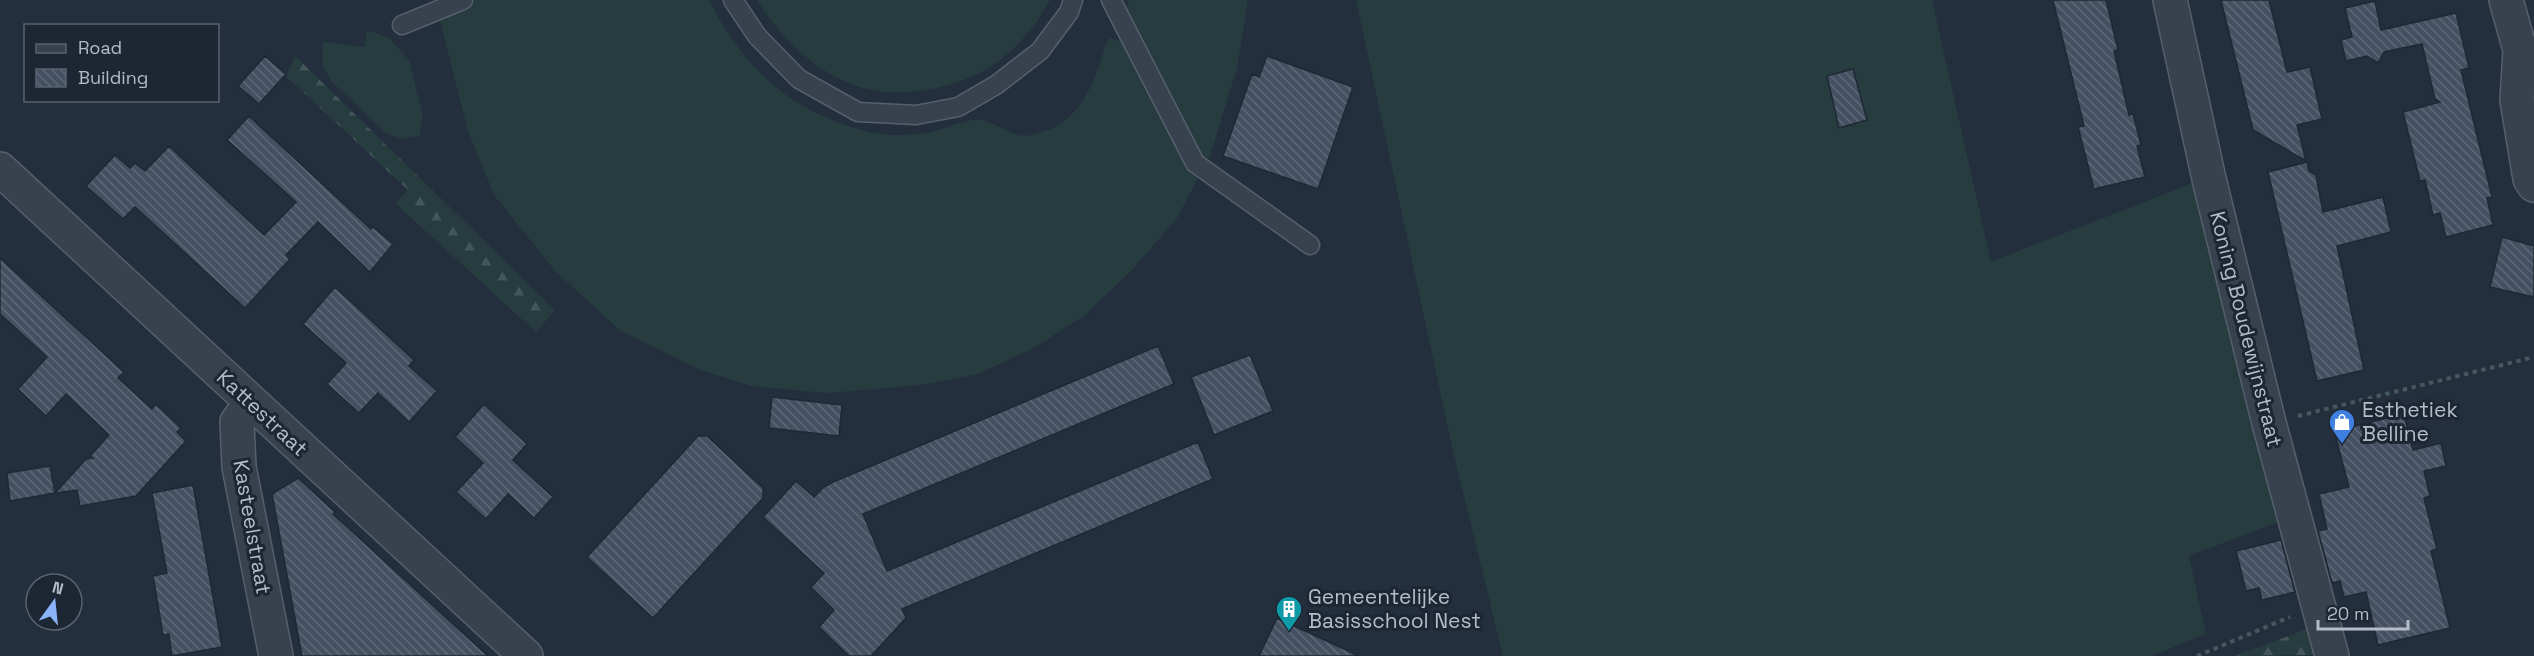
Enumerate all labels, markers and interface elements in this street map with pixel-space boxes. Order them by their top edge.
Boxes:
legend [24,24,219,102]
text: Road [78,36,122,59]
text: Building [78,66,148,89]
street label: Koning Boudewijnstraat [2204,208,2289,449]
street label: Kattestraat [211,364,314,462]
place label: Esthetiek Belline [2362,396,2458,447]
shop icon: Esthetiek Belline [2327,407,2357,445]
street label: Kasteelstraat [227,458,278,596]
north arrow [24,572,84,632]
text: N [50,576,66,600]
place label: Gemeentelijke Basisschool Nest [1308,583,1481,634]
scale bar [2318,593,2408,631]
building icon: Gemeentelijke Basisschool Nest [1274,594,1304,632]
text: 20 m [2327,602,2370,625]

